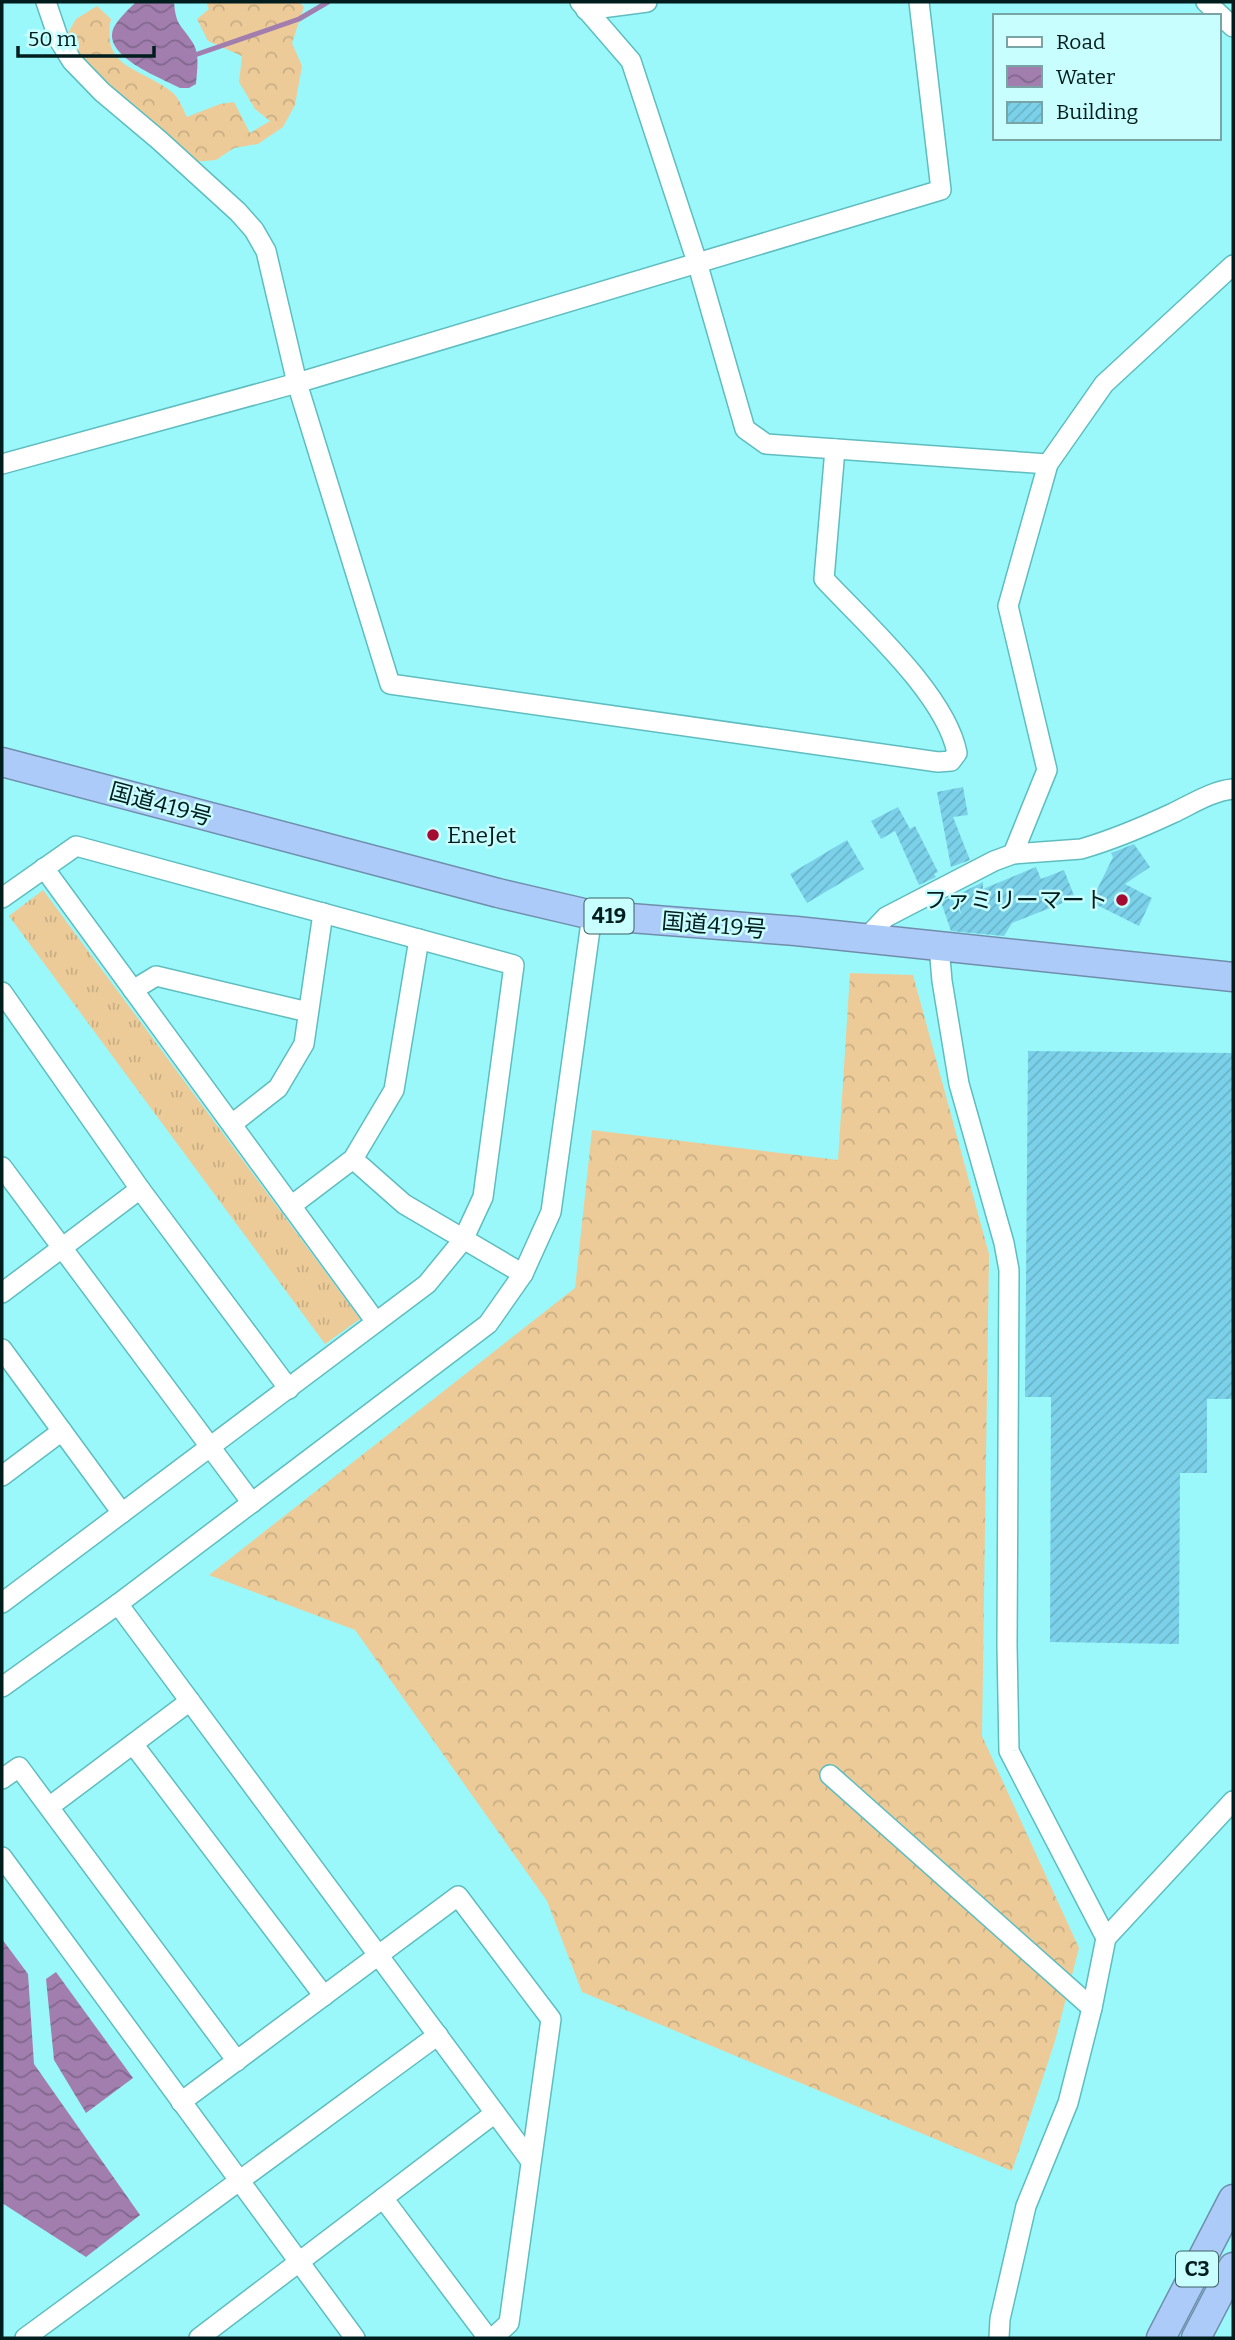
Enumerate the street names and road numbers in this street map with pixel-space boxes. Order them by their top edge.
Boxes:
street label: 国道419号 [107,777,215,831]
road number: 419 [584,898,634,934]
street label: 国道419号 [660,906,768,944]
road number: C3 [1176,2252,1218,2286]

